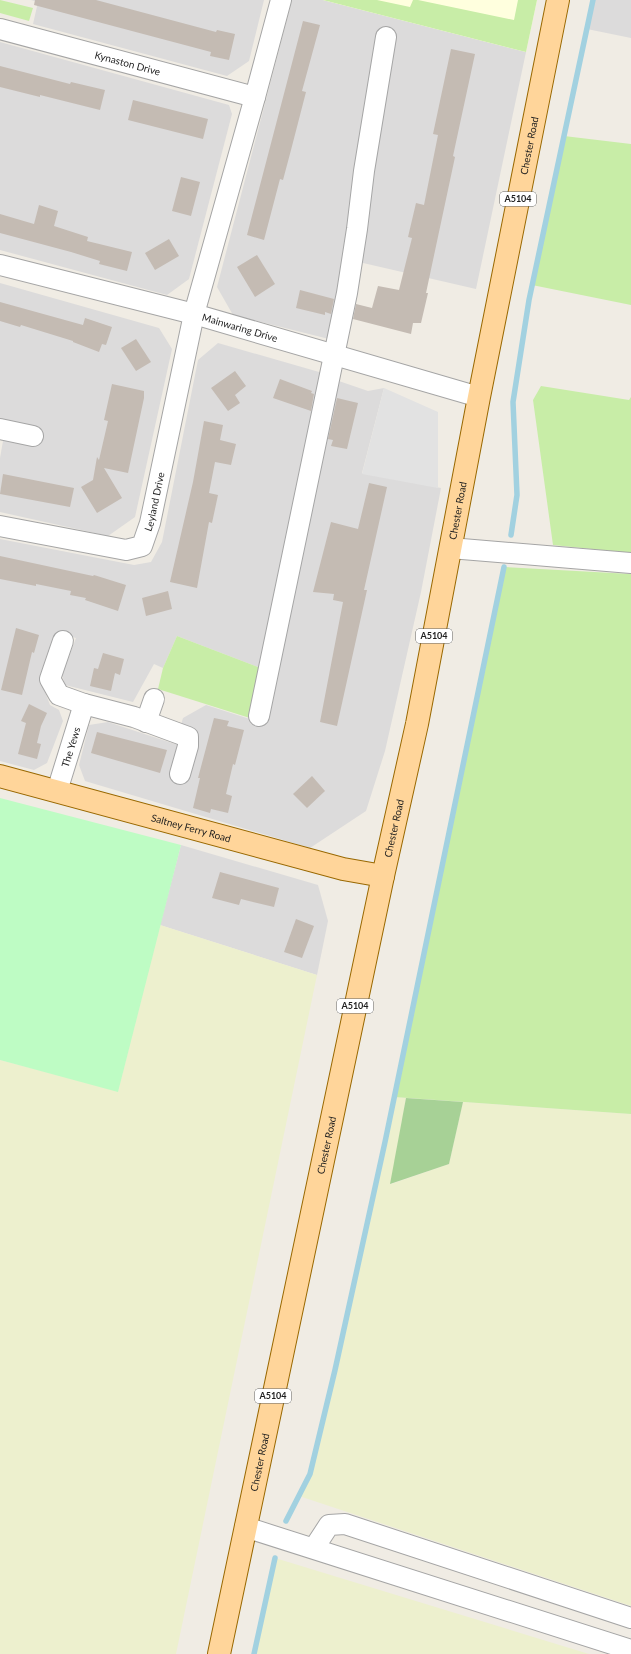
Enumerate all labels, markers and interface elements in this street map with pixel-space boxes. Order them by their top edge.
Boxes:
street label: Kynaston Drive [93,49,162,77]
street label: Chester Road [517,116,541,176]
road number: A5104 [500,192,536,206]
street label: Mainwaring Drive [201,311,279,344]
street label: Leyland Drive [142,471,167,533]
street label: Chester Road [446,481,469,541]
road number: A5104 [416,629,452,643]
street label: The Yews [59,726,83,769]
street label: Chester Road [381,798,406,858]
street label: Saltney Ferry Road [150,811,232,844]
road number: A5104 [337,999,373,1013]
street label: Chester Road [314,1115,338,1175]
road number: A5104 [255,1389,291,1403]
street label: Chester Road [247,1432,271,1492]

